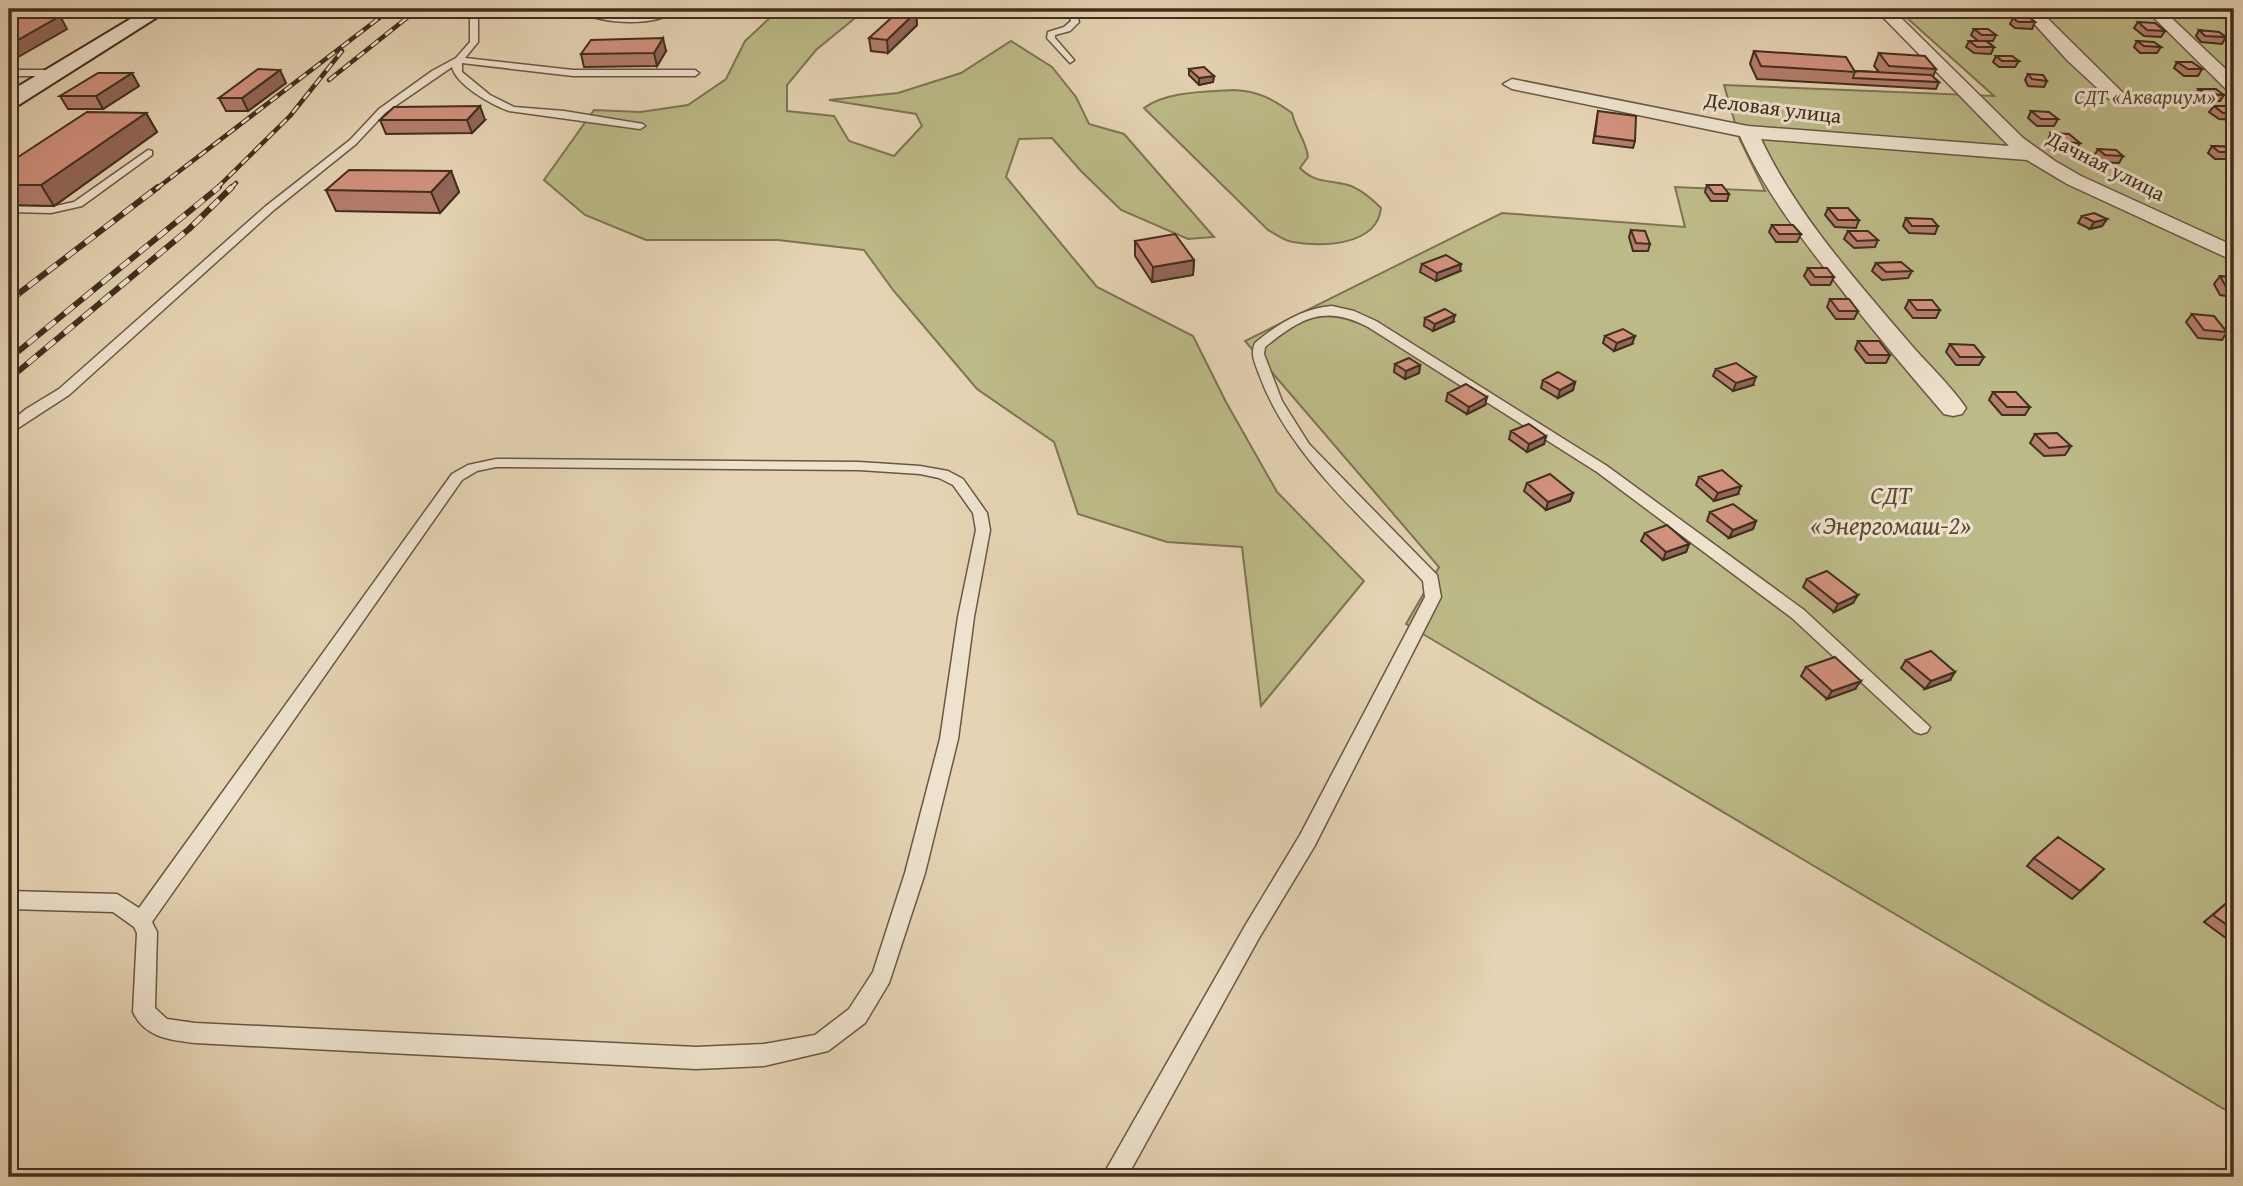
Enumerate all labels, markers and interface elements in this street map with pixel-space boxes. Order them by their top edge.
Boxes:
park label: СДТ «Аквариум» [2074,81,2216,112]
street label: Деловая улица [1702,84,1843,131]
street label: Дачная улица [2041,122,2171,209]
park label: СДТ «Энергомаш-2» [1811,475,1971,544]

